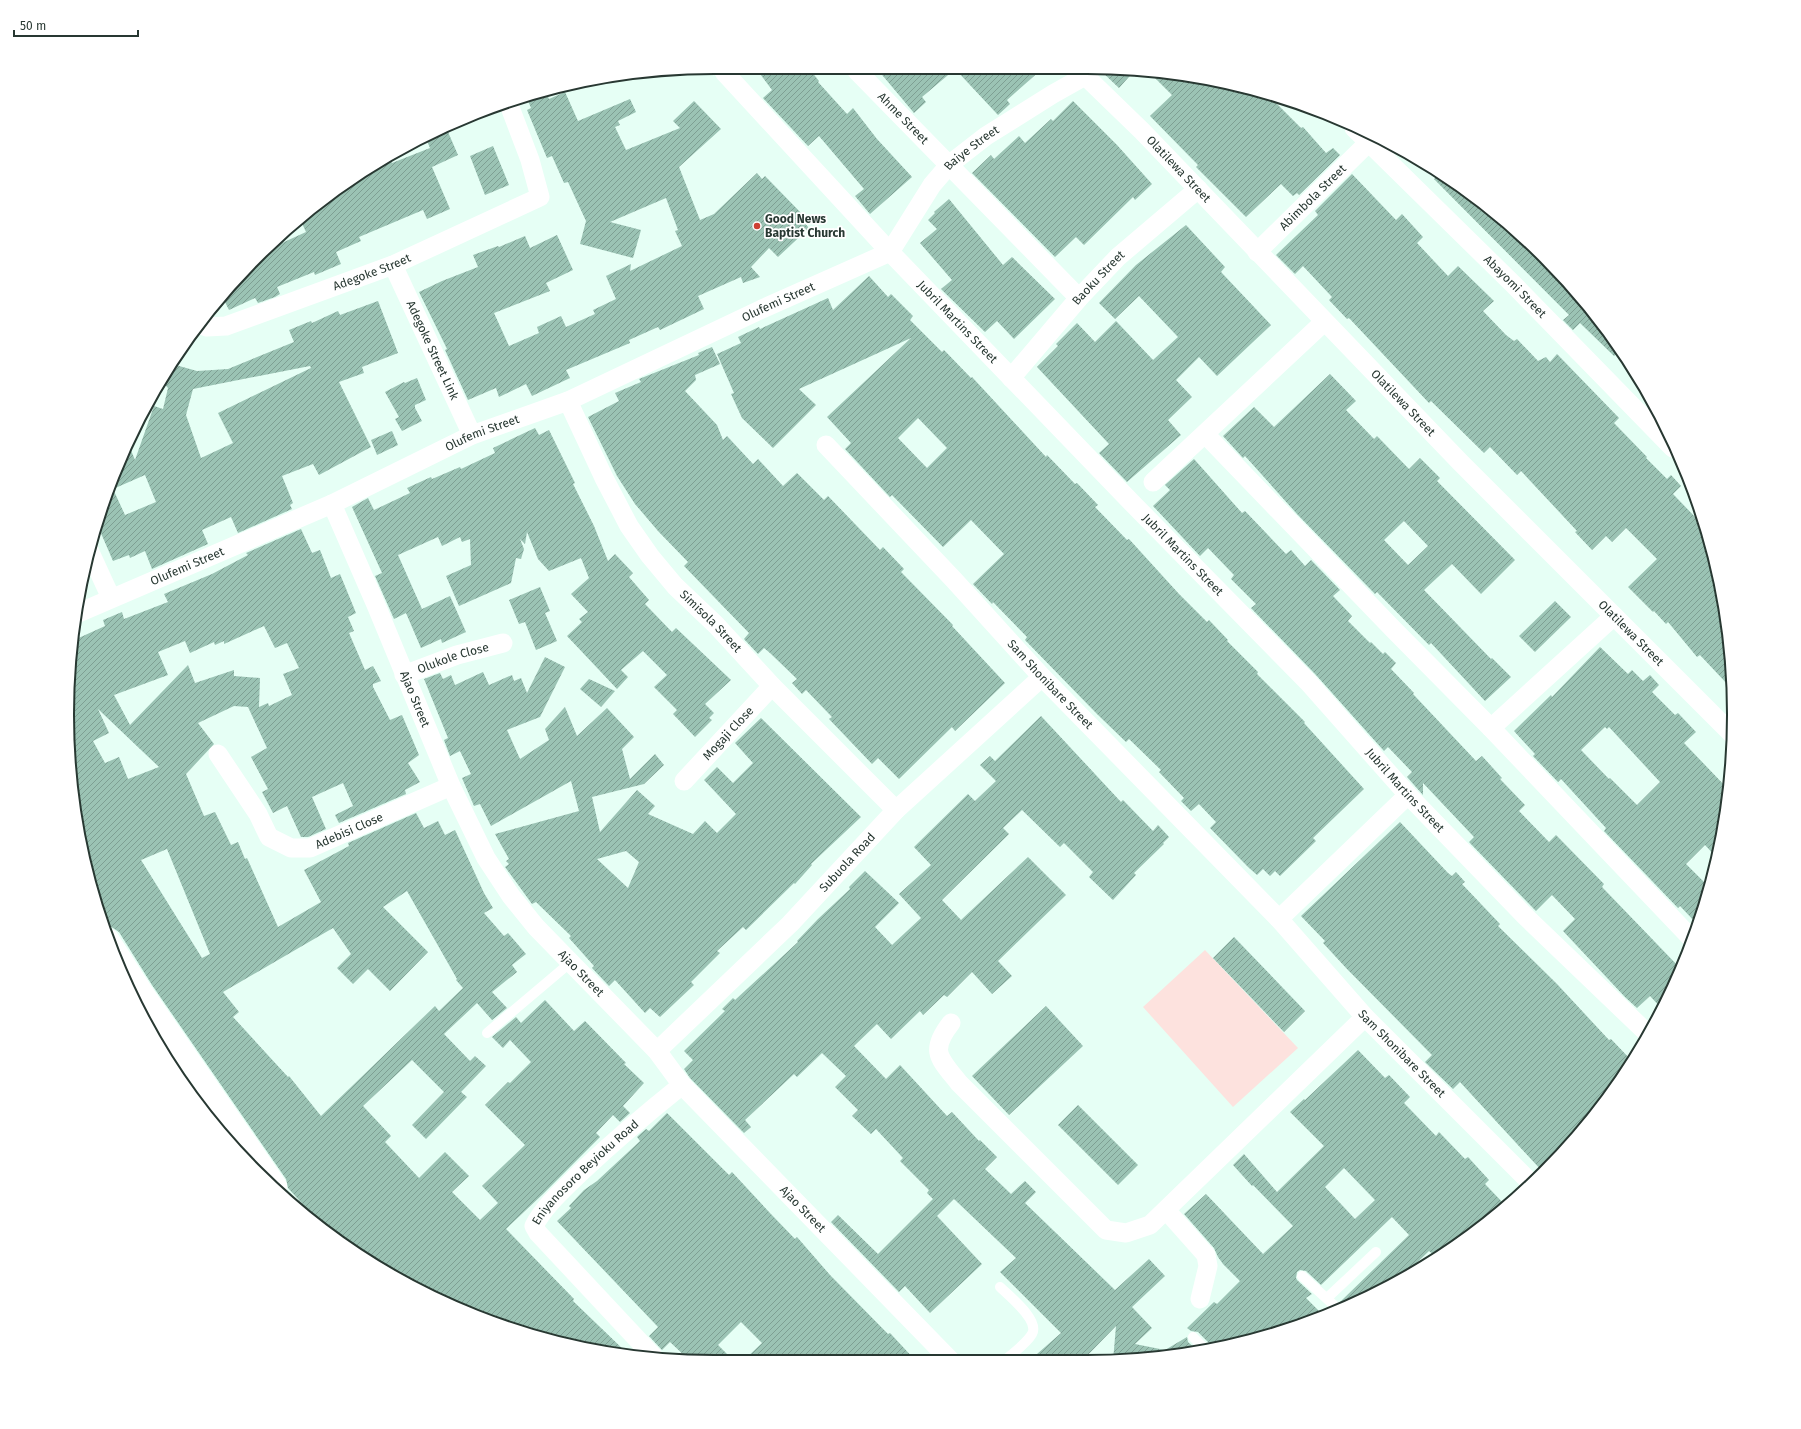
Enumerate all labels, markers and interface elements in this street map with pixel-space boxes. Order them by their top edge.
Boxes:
scale bar [14,12,138,38]
text: 50 m [20,19,46,33]
street label: Ahme Street [875,89,932,147]
street label: Baiye Street [941,122,1002,173]
street label: Olatilewa Street [1144,133,1214,206]
street label: Abimbola Street [1276,161,1349,233]
place label: Good News Baptist Church [765,212,845,240]
marker: Good News Baptist Church [752,221,762,231]
street label: Baoku Street [1069,247,1128,308]
street label: Adegoke Street [331,251,413,293]
street label: Abayomi Street [1481,252,1550,321]
street label: Jubril Martins Street [914,278,1001,367]
street label: Olufemi Street [739,279,818,325]
street label: Adegoke Street Link [404,298,462,403]
street label: Olatilewa Street [1368,367,1439,439]
street label: Olufemi Street [443,412,522,454]
street label: Jubril Martins Street [1140,511,1227,599]
street label: Olufemi Street [148,544,227,588]
street label: Simisola Street [677,587,745,656]
street label: Olatilewa Street [1595,597,1667,669]
street label: Sam Shonibare Street [1005,637,1096,732]
street label: Olukole Close [415,640,490,676]
street label: Ajao Street [397,669,433,730]
street label: Mogaji Close [700,704,756,763]
street label: Jubril Martins Street [1363,745,1448,836]
street label: Adebisi Close [313,810,385,852]
street label: Subuola Road [816,830,878,895]
street label: Ajao Street [555,947,607,1000]
street label: Sam Shonibare Street [1355,1007,1449,1101]
street label: Eniyanosoro Beyioku Road [529,1117,641,1227]
street label: Ajao Street [777,1183,829,1236]

